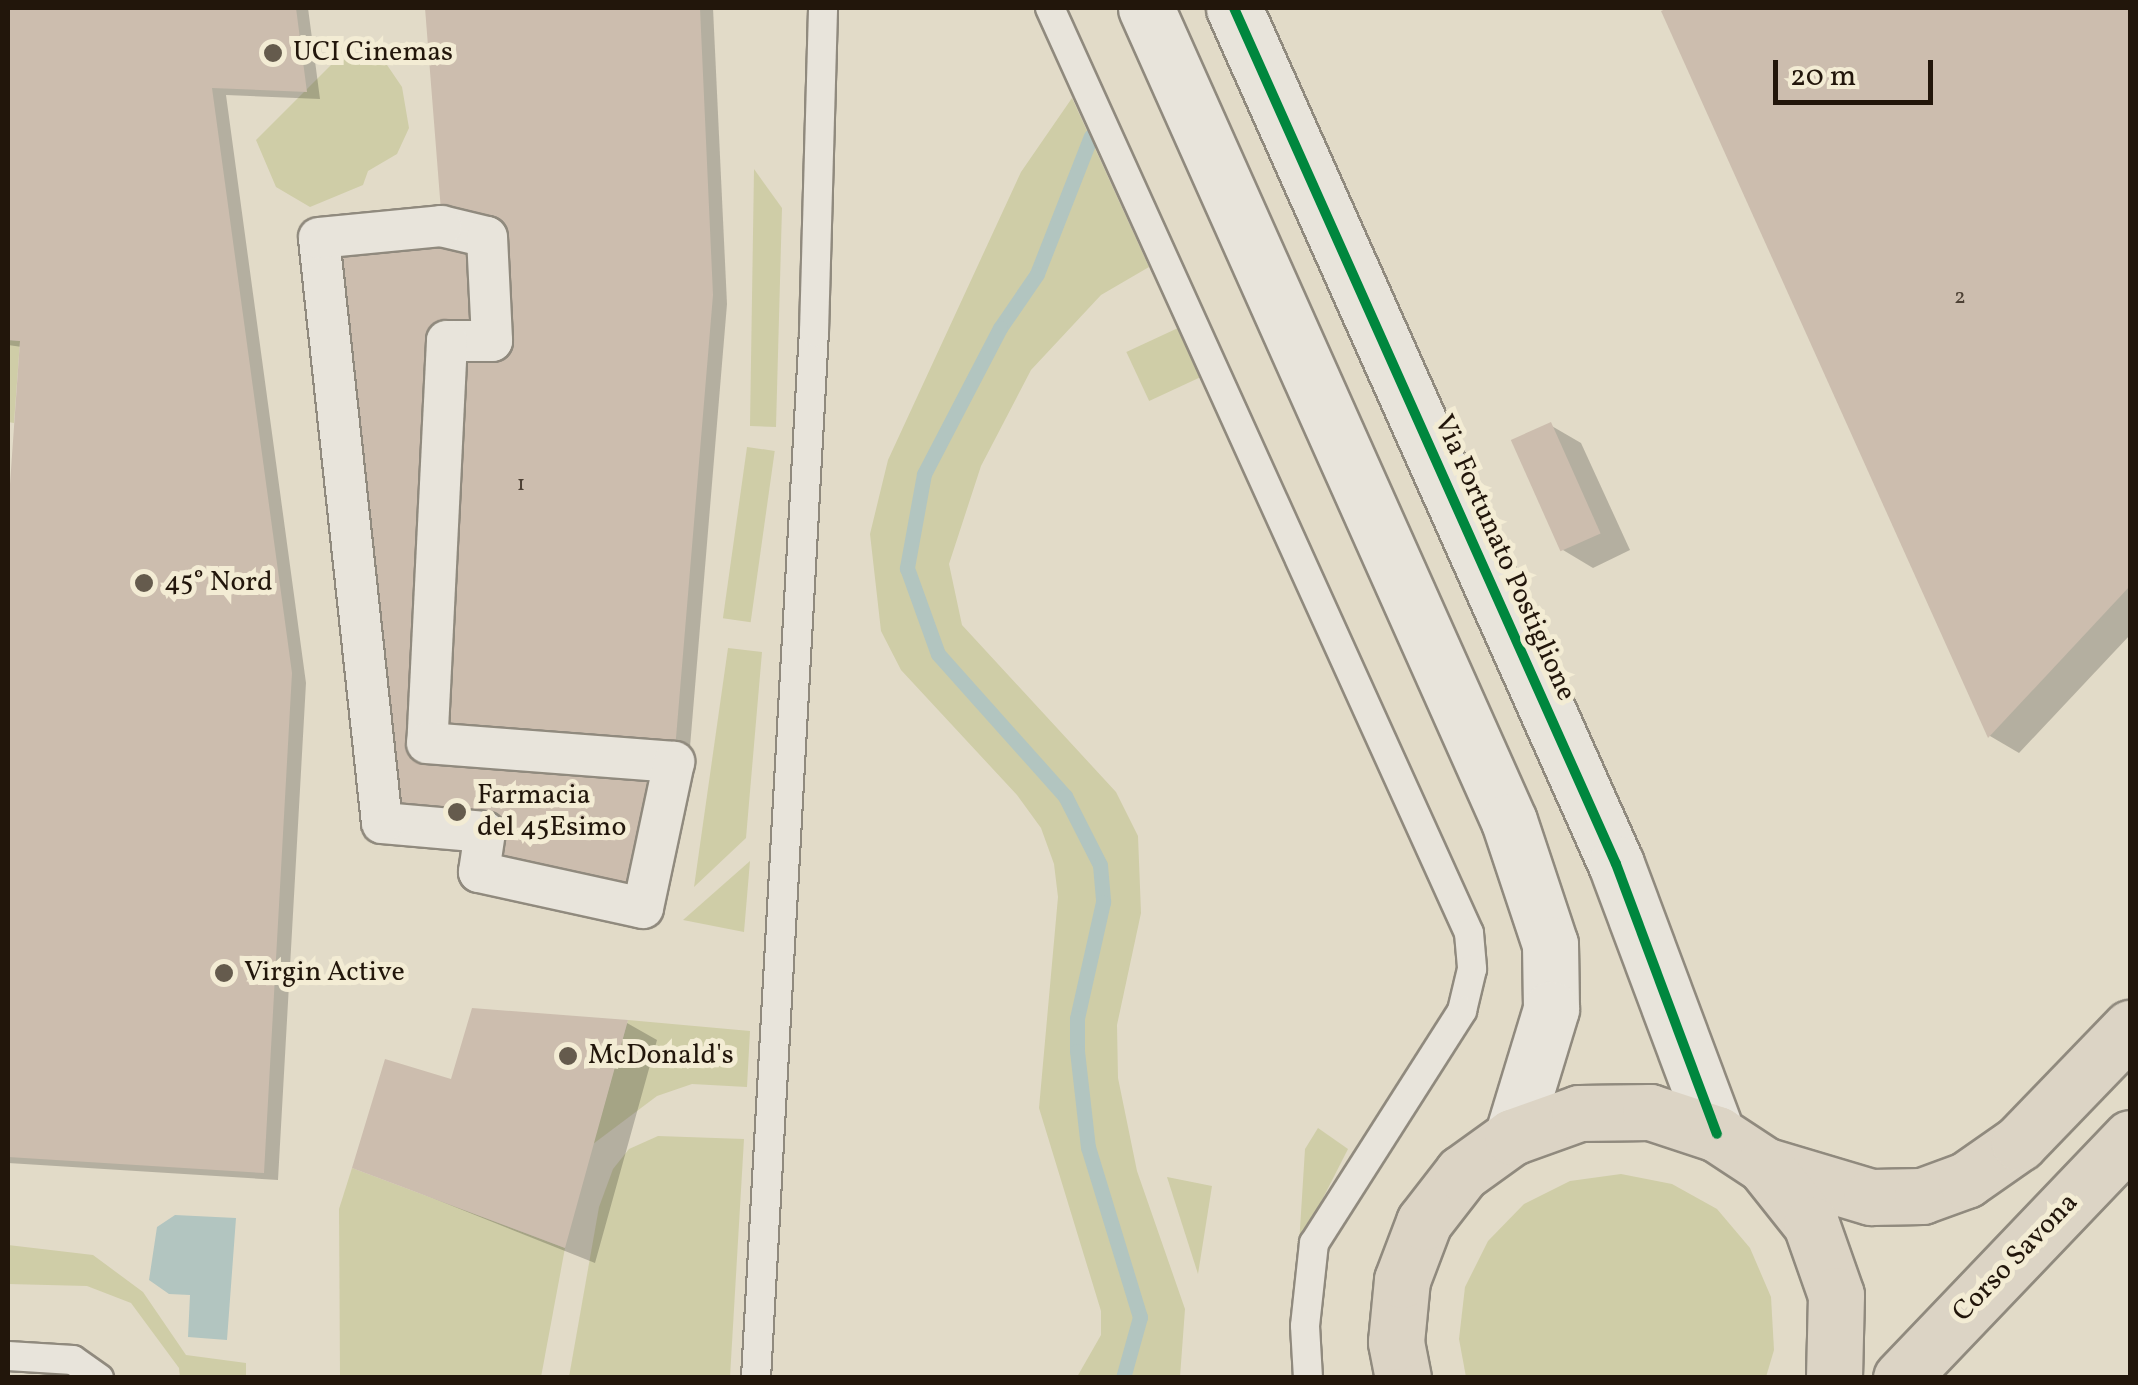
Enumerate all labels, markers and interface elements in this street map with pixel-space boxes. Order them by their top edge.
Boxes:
place label: UCI Cinemas [293,36,453,70]
scale bar [1778,40,1938,102]
marker: UCI Cinemas [262,42,284,64]
text: 20 m [1790,56,1856,98]
house number: 2 [1954,285,1966,311]
street label: Via Fortunato Postiglione [1426,410,1582,706]
house number: 1 [517,472,525,498]
place label: 45° Nord [164,566,273,600]
marker: 45° Nord [133,572,155,594]
place label: Farmacia del 45Esimo [477,779,626,845]
marker: Farmacia del 45Esimo [446,801,468,823]
place label: Virgin Active [244,956,405,990]
marker: Virgin Active [213,962,235,984]
place label: McDonald's [588,1039,734,1073]
marker: McDonald's [557,1045,579,1067]
street label: Corso Savona [1946,1187,2086,1329]

